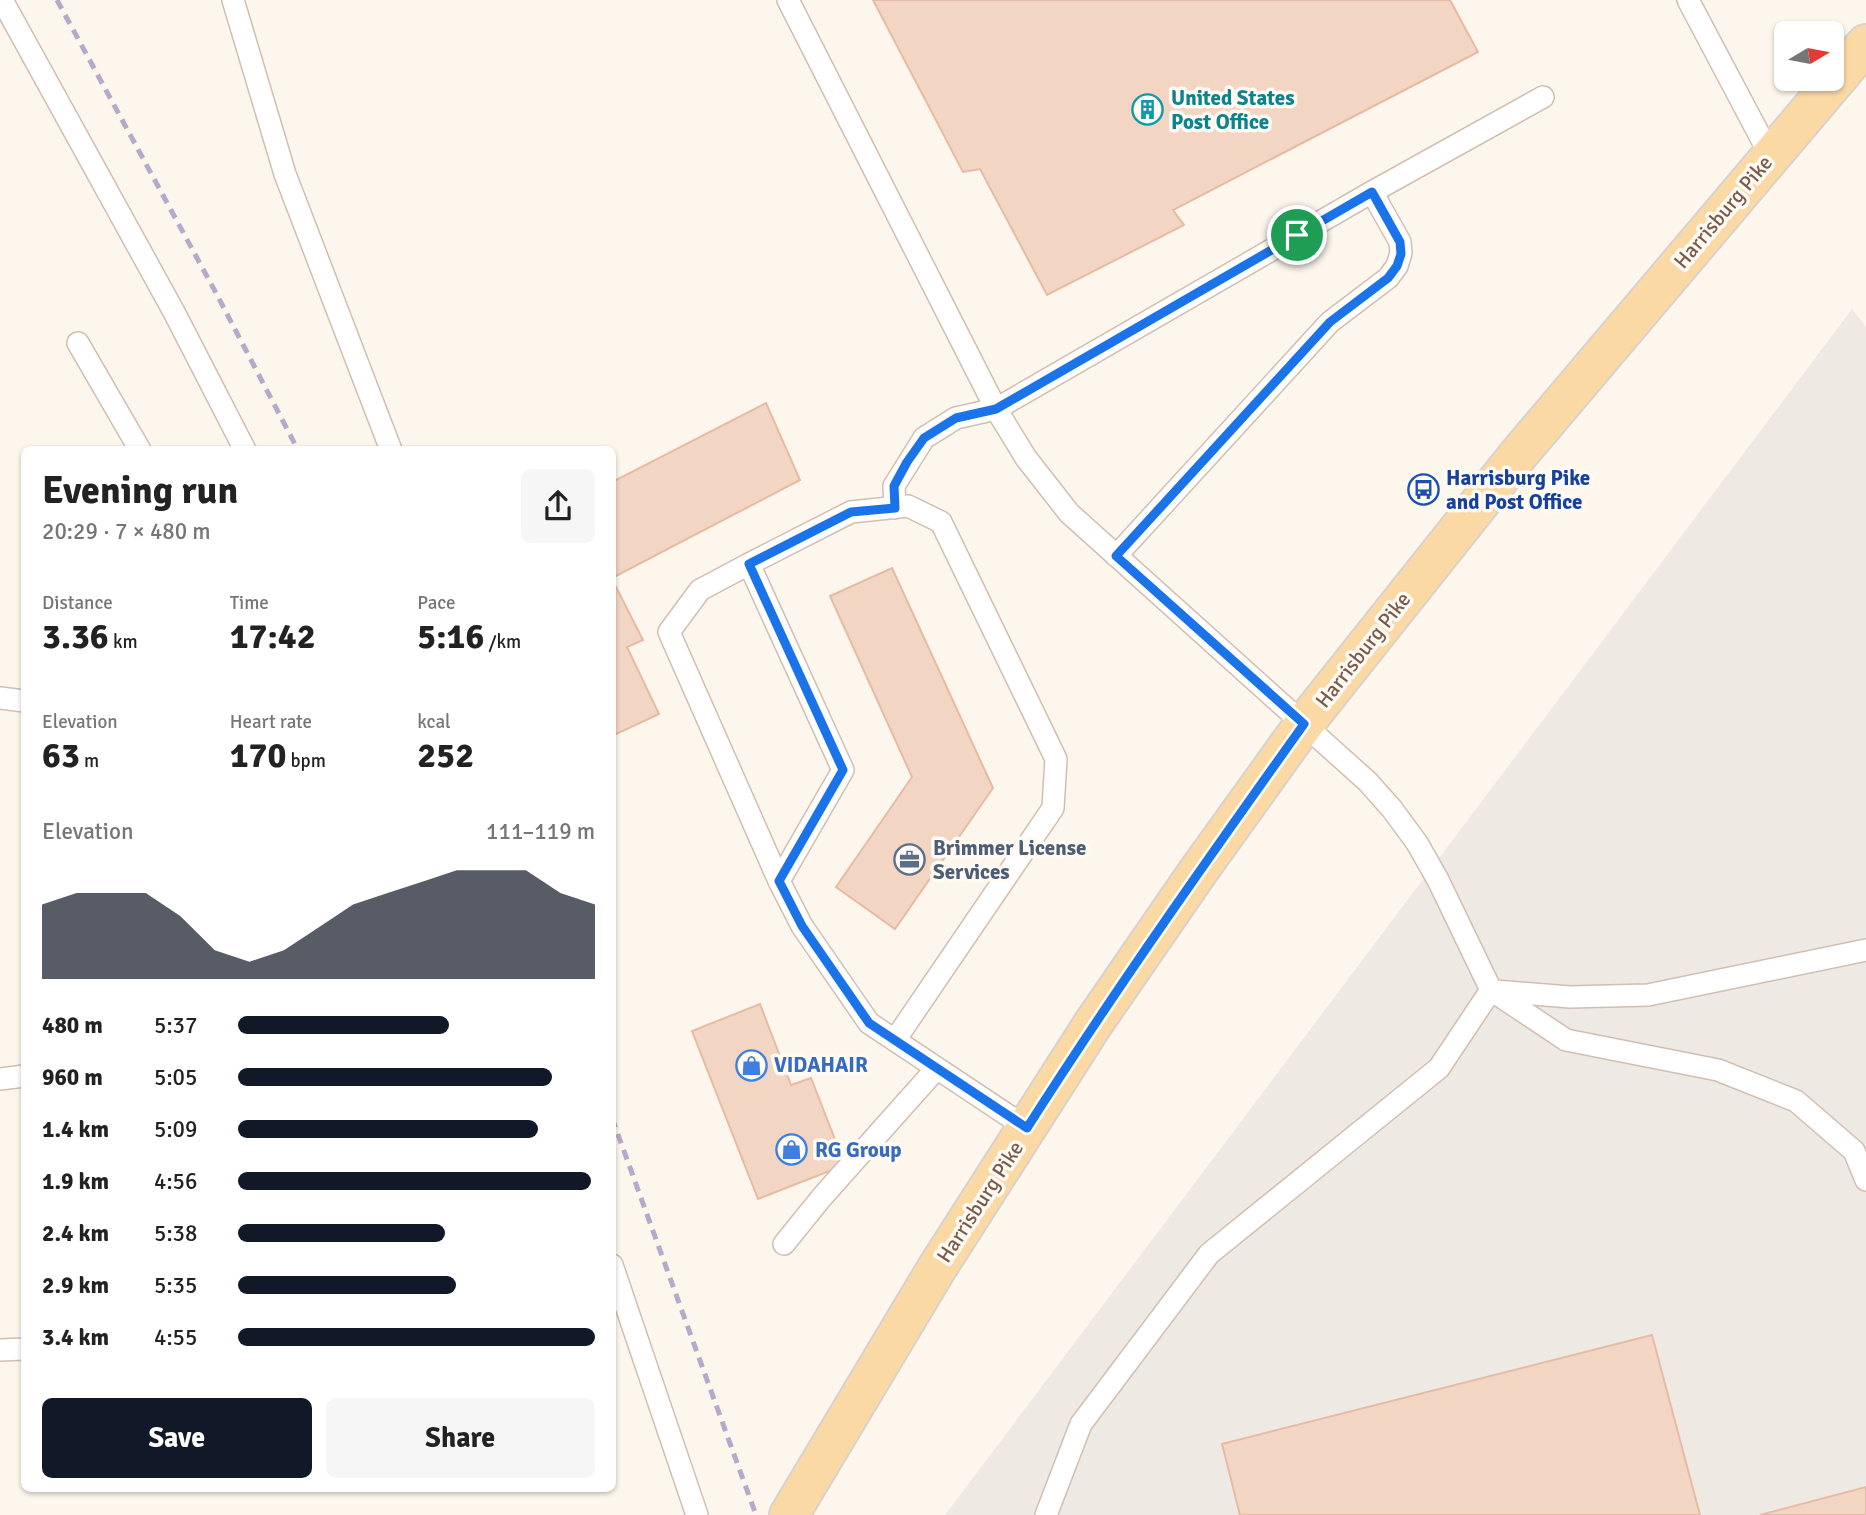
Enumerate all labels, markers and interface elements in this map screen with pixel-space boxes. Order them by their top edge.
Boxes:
north arrow [1774,21,1844,91]
map controls [1774,21,1844,91]
place label: United States Post Office [1171,85,1294,135]
building icon: United States Post Office [1131,93,1165,127]
street label: Harrisburg Pike [1668,150,1778,274]
pin [1267,205,1327,265]
icon: arrive [1278,216,1316,254]
place label: Harrisburg Pike and Post Office [1446,465,1590,515]
text: Evening run [42,467,238,514]
button: share [521,469,595,543]
bus stop icon: Harrisburg Pike and Post Office [1406,473,1440,507]
text: 20:29 · 7 × 480 m [42,517,211,546]
street label: Harrisburg Pike [1310,587,1416,713]
text: Distance [42,591,113,615]
text: Time [230,591,269,615]
text: Pace [417,591,456,615]
text: 3.36 [42,615,109,658]
text: 17:42 [230,615,316,658]
text: 5:16 [417,615,484,658]
text: km [109,630,138,654]
text: /km [484,630,521,654]
text: Elevation [42,710,118,734]
text: Heart rate [230,710,312,734]
text: kcal [417,710,451,734]
text: 63 [42,734,80,777]
text: 170 [230,734,286,777]
text: 252 [417,734,474,777]
text: m [80,749,99,773]
text: bpm [286,749,326,773]
text: Elevation [42,817,134,846]
text: 111–119 m [486,817,595,846]
place label: Brimmer License Services [933,835,1087,885]
office icon: Brimmer License Services [893,843,927,877]
text: 480 m [42,1011,103,1040]
text: 5:37 [154,1011,197,1040]
shop icon: VIDAHAIR [734,1048,768,1082]
place label: VIDAHAIR [774,1052,868,1078]
text: 960 m [42,1063,103,1092]
text: 5:05 [154,1063,197,1092]
text: 1.4 km [42,1115,109,1144]
text: 5:09 [154,1115,197,1144]
shop icon: RG Group [775,1133,809,1167]
street label: Harrisburg Pike [931,1136,1029,1268]
place label: RG Group [815,1137,902,1163]
text: 1.9 km [42,1167,109,1196]
text: 4:56 [154,1167,197,1196]
text: 2.4 km [42,1219,109,1248]
text: 5:38 [154,1219,197,1248]
text: 2.9 km [42,1271,109,1300]
text: 5:35 [154,1271,197,1300]
text: 3.4 km [42,1323,109,1352]
text: 4:55 [154,1323,197,1352]
button: Save [42,1398,312,1478]
button: Share [326,1398,595,1478]

